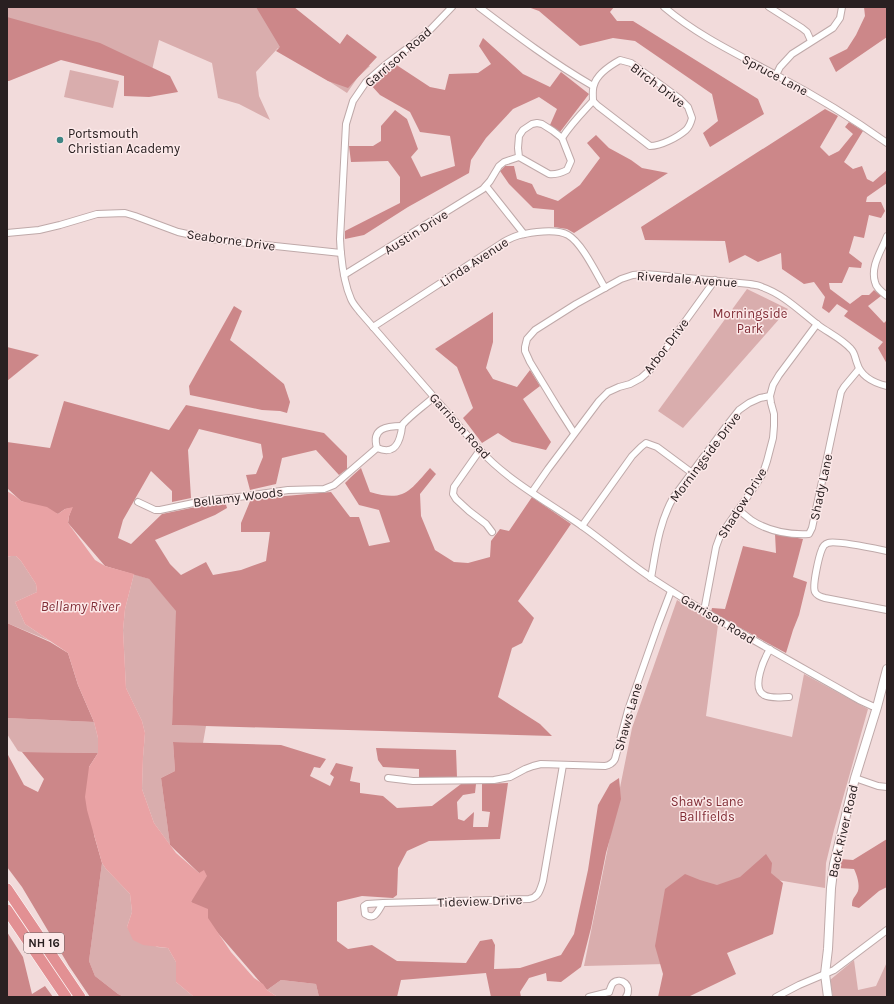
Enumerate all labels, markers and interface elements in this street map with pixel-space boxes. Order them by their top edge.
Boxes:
street label: Garrison Road [362,24,434,90]
street label: Spruce Lane [740,51,811,99]
street label: Birch Drive [628,60,689,111]
place label: Portsmouth Christian Academy [68,126,180,156]
marker: Portsmouth Christian Academy [55,135,65,145]
street label: Austin Drive [381,206,451,257]
street label: Seaborne Drive [186,226,277,254]
street label: Linda Avenue [437,234,511,290]
street label: Riverdale Avenue [636,268,738,290]
park label: Morningside Park [713,306,788,336]
street label: Arbor Drive [640,315,692,377]
street label: Garrison Road [426,390,494,462]
street label: Morningside Drive [666,409,744,505]
street label: Shady Lane [807,452,835,522]
street label: Shadow Drive [714,465,770,541]
street label: Bellamy Woods [192,484,284,510]
street label: Garrison Road [678,591,758,647]
water label: Bellamy River [41,598,120,615]
street label: Shaws Lane [611,681,645,753]
street label: Back River Road [825,783,861,879]
park label: Shaw’s Lane Ballfields [671,794,744,824]
street label: Tideview Drive [437,892,523,910]
road number: NH 16 [24,933,64,953]

